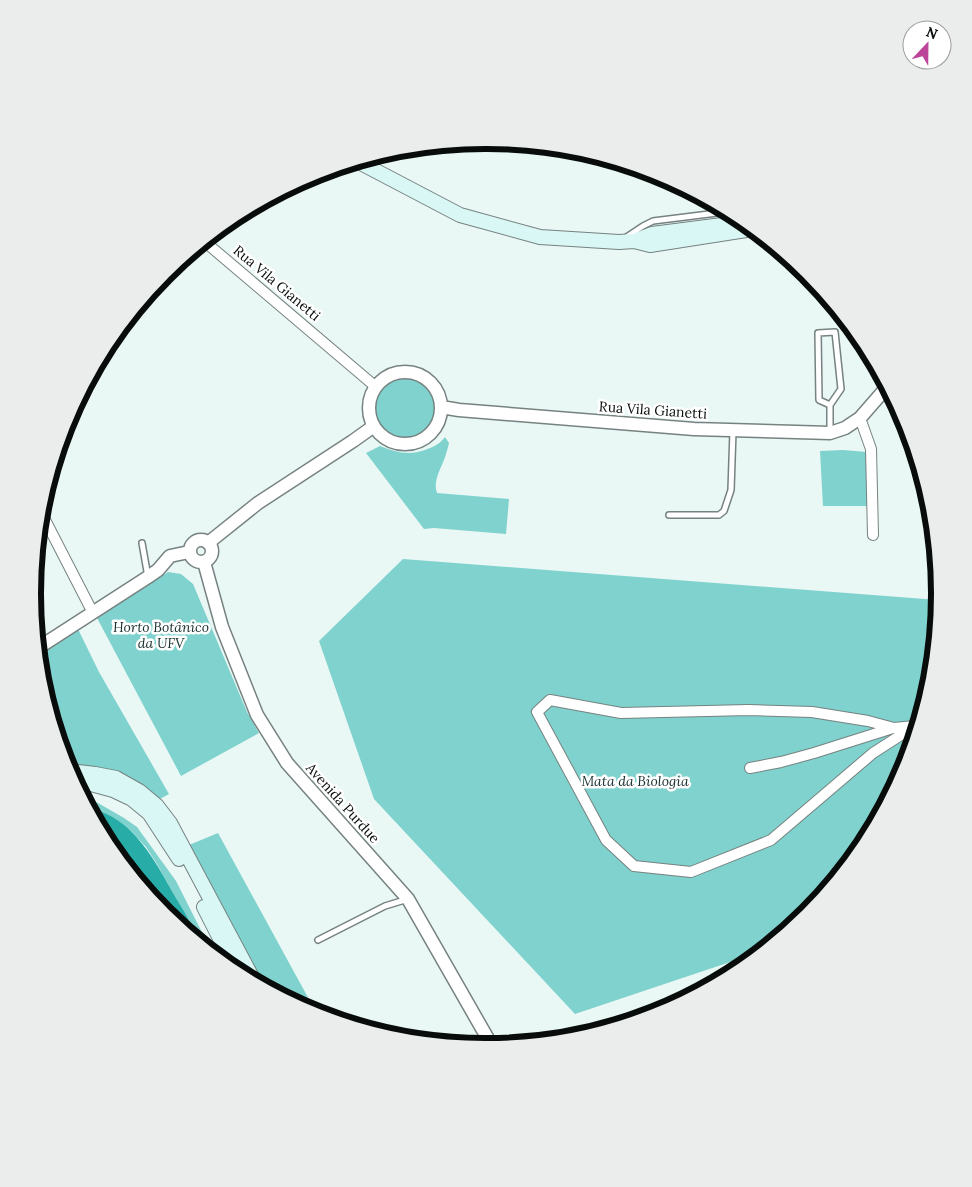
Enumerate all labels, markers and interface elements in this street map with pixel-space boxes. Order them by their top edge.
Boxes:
north arrow [902,20,952,70]
text: N [923,23,940,43]
street label: Rua Vila Gianetti [230,241,324,325]
street label: Rua Vila Gianetti [598,397,708,423]
park label: Horto Botânico da UFV [113,618,209,652]
street label: Avenida Purdue [302,758,384,847]
park label: Mata da Biologia [581,772,689,790]

